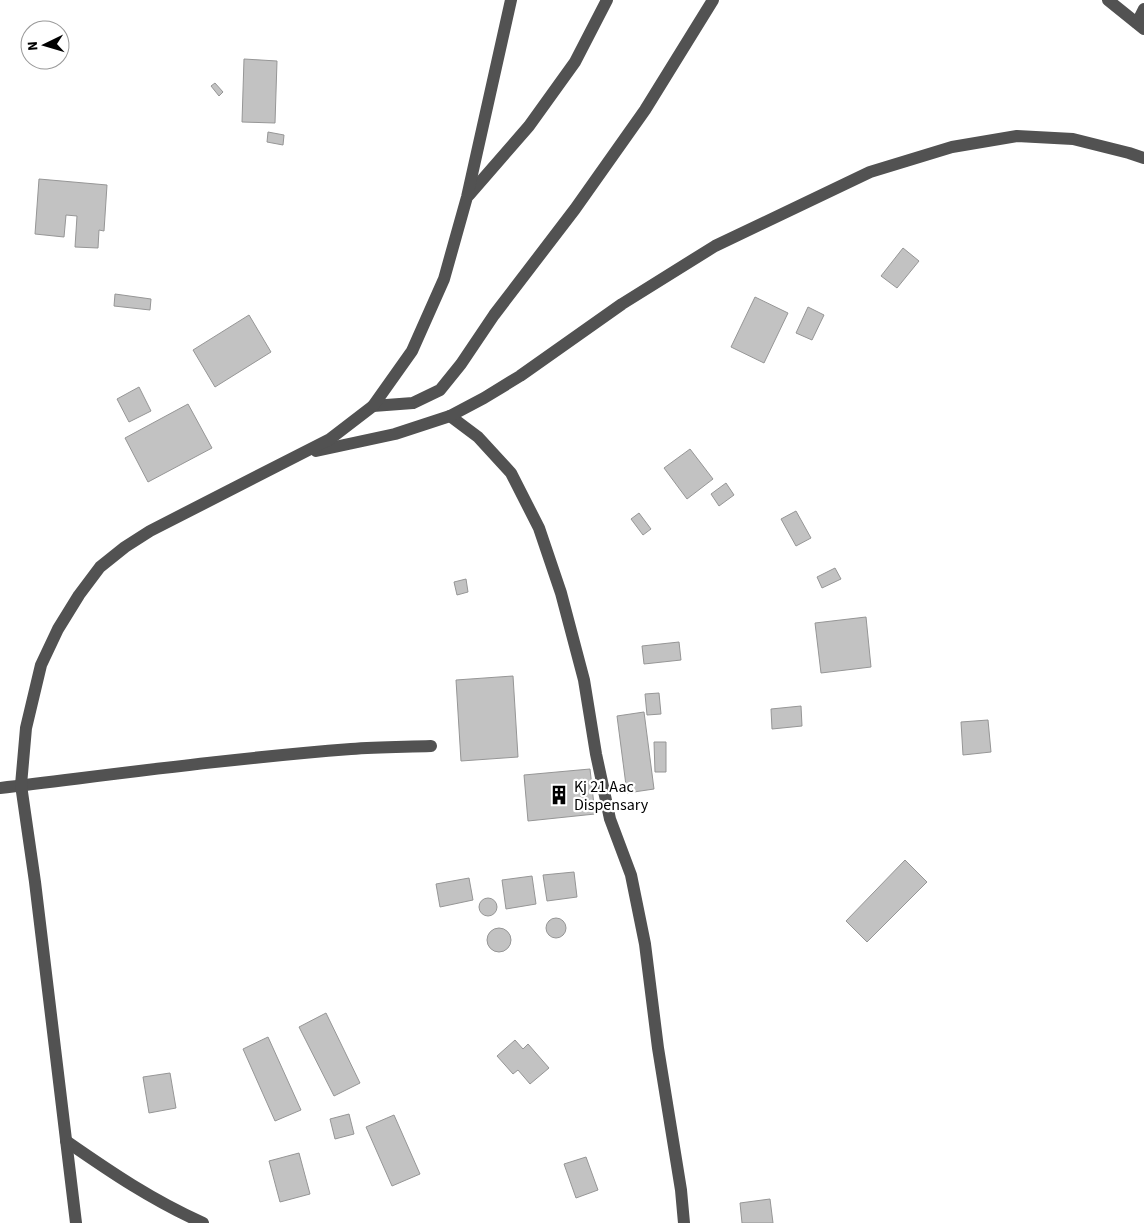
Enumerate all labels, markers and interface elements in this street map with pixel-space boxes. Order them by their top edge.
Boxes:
north arrow [20,20,70,70]
text: N [23,41,43,52]
place label: Kj 21 Aac Dispensary [574,776,649,816]
building icon: Kj 21 Aac Dispensary [548,784,570,806]

